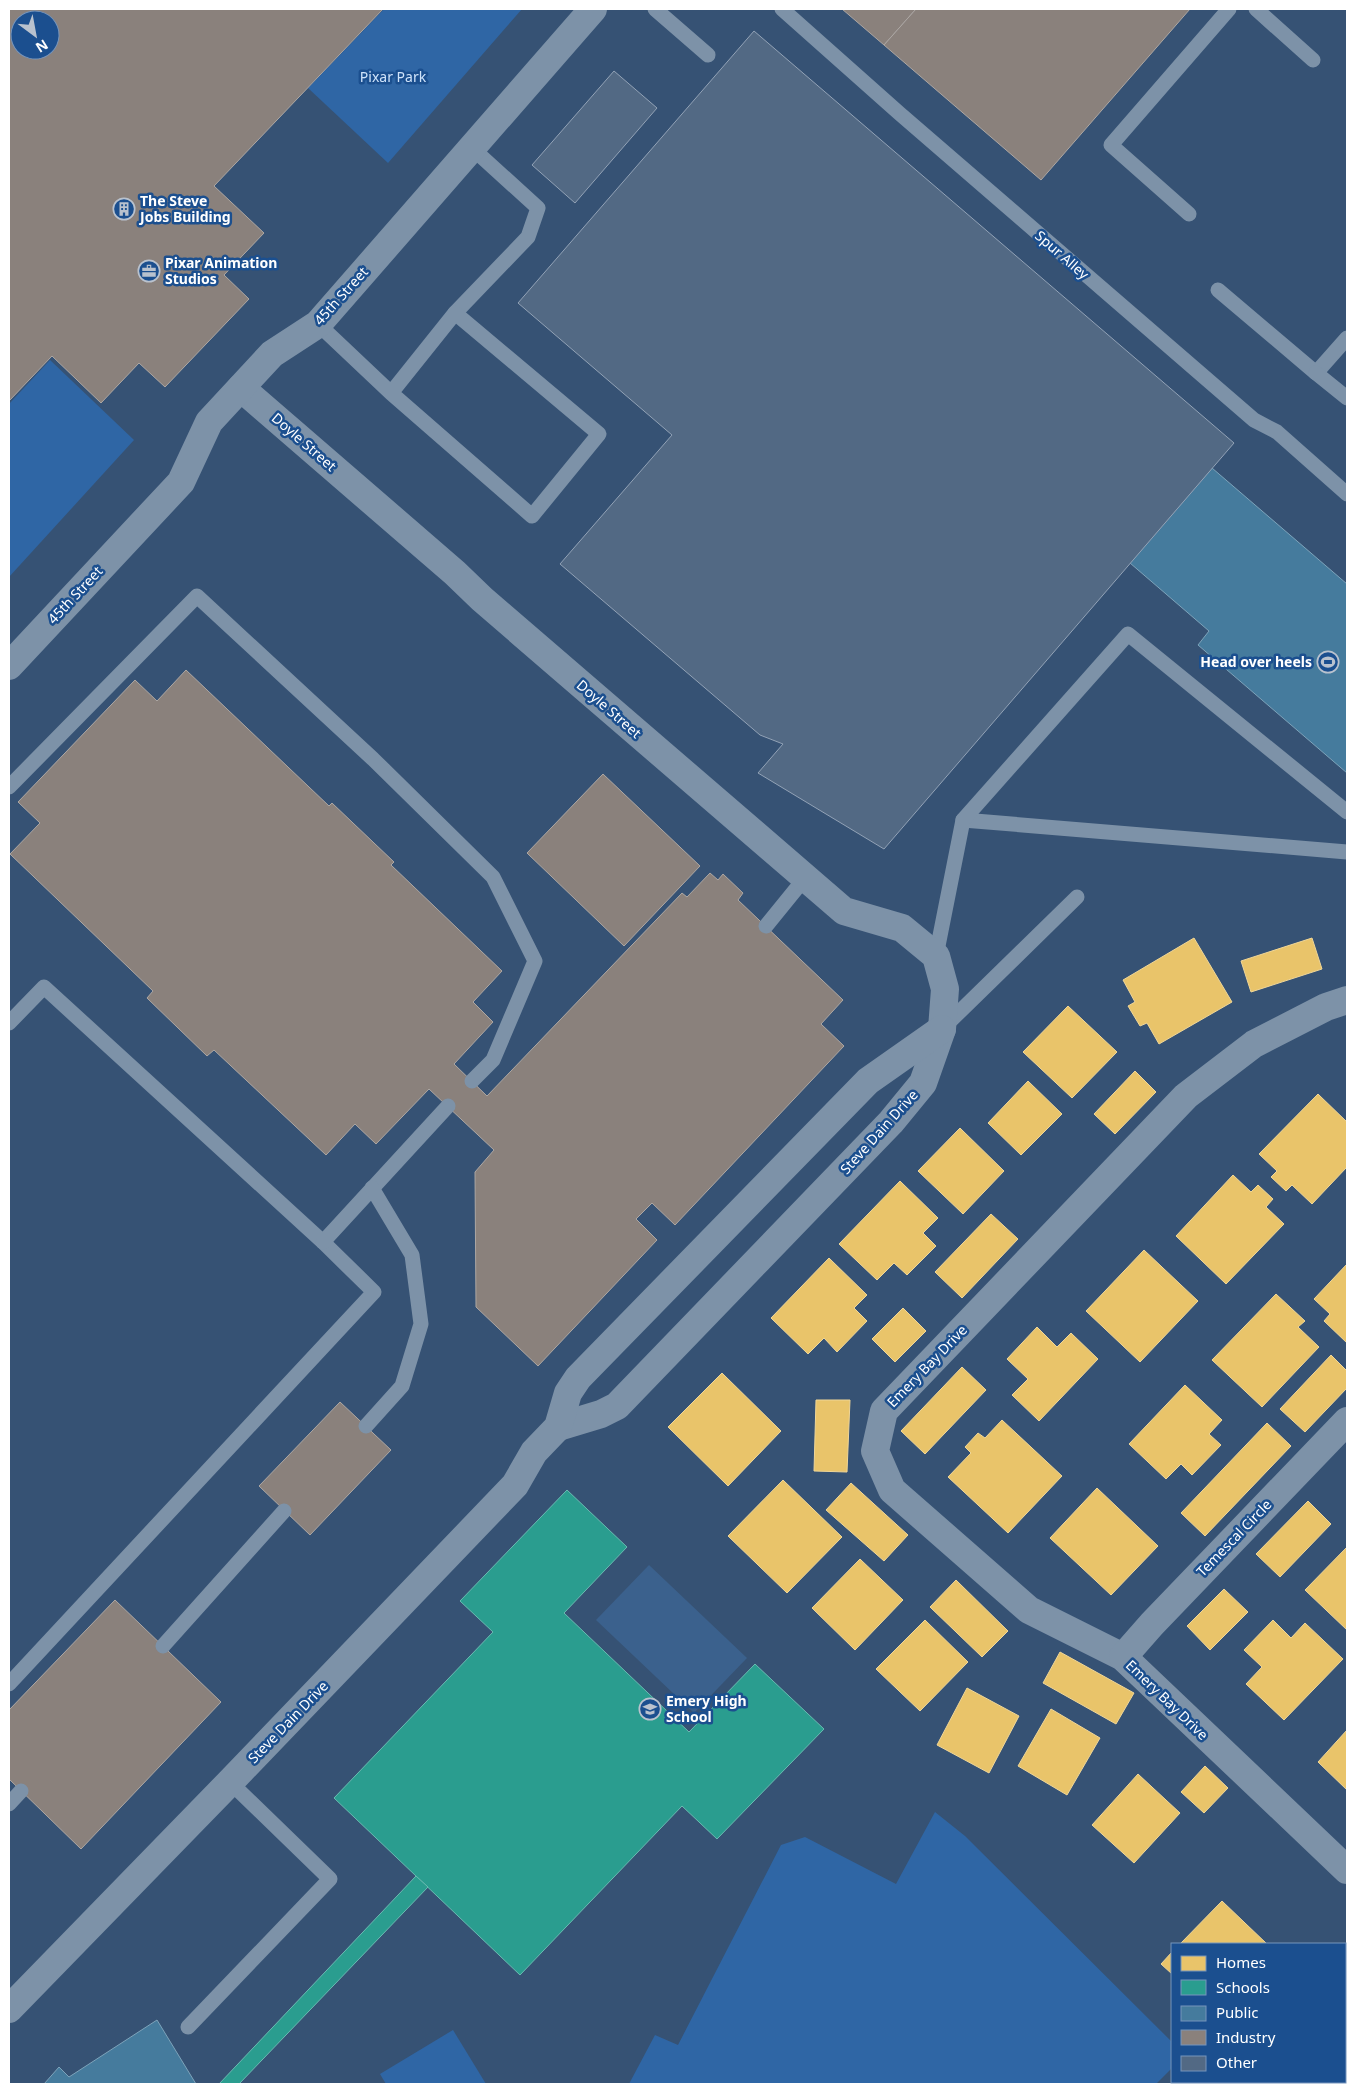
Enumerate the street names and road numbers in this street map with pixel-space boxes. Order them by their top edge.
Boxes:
street label: Spur Alley [1031,226,1094,284]
street label: 45th Street [309,262,372,329]
street label: Doyle Street [268,408,341,475]
street label: 45th Street [43,562,106,628]
street label: Doyle Street [573,675,646,742]
street label: Steve Dain Drive [836,1085,922,1178]
street label: Emery Bay Drive [882,1320,971,1411]
street label: Temescal Circle [1192,1495,1275,1580]
street label: Emery Bay Drive [1122,1655,1213,1744]
street label: Steve Dain Drive [243,1676,332,1767]

